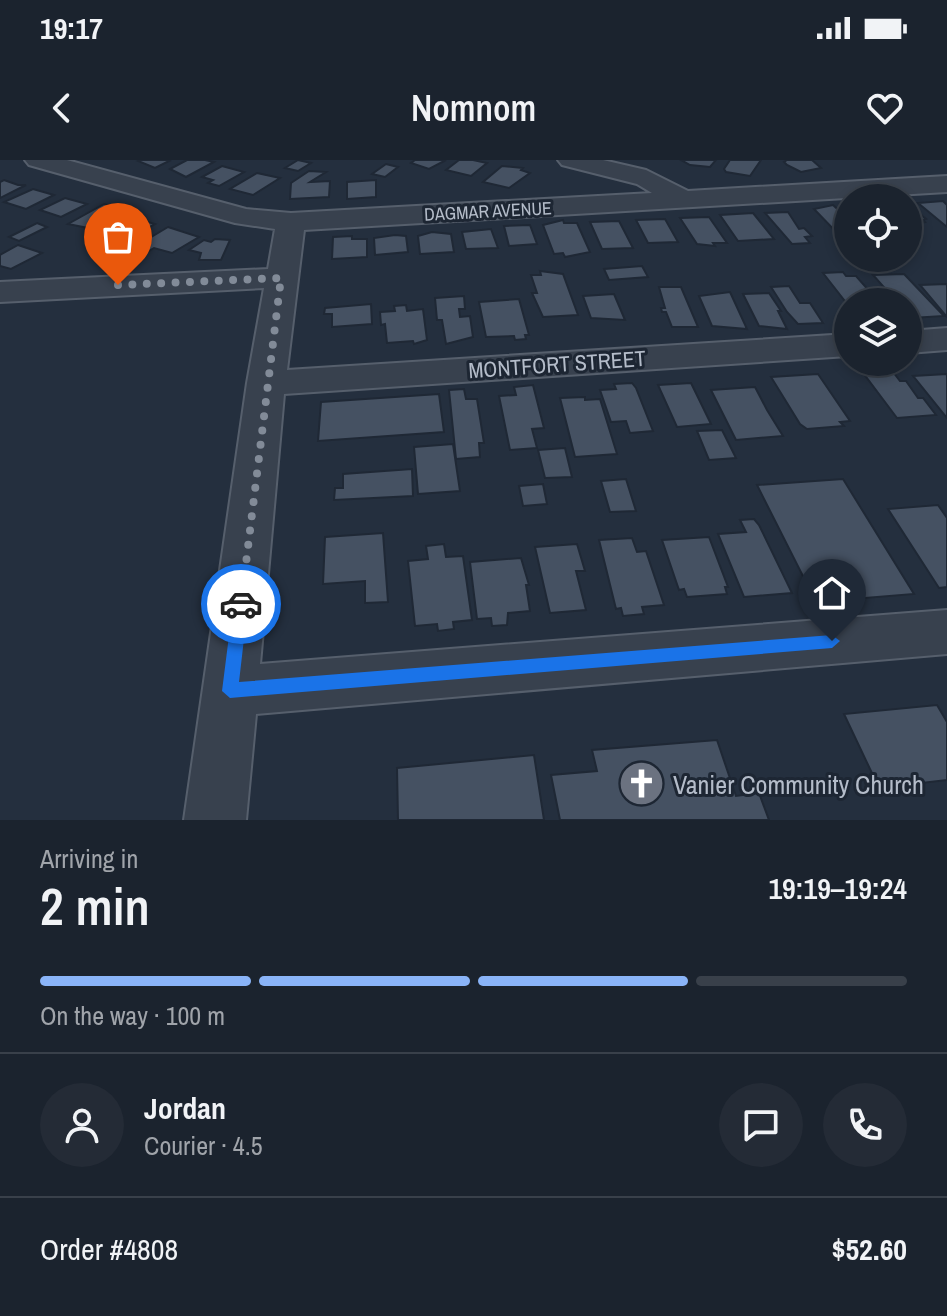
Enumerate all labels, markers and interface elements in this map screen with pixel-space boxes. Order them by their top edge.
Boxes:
text: 19:17 [40,8,103,48]
text: Nomnom [411,84,536,132]
icon: back [40,86,84,130]
icon: heart [863,86,907,130]
map controls [834,184,922,376]
button: locate [834,184,922,272]
street label: DAGMAR AVENUE [424,195,552,227]
pin [84,203,152,285]
icon: bag [96,215,140,259]
button: layers [834,288,922,376]
street label: MONTFORT STREET [467,343,647,385]
pin [798,559,866,641]
courier [201,564,281,644]
icon: home [810,571,854,615]
icon: car [219,582,263,626]
church icon: Vanier Community Church [618,760,666,808]
place label: Vanier Community Church [673,767,924,802]
text: Arriving in [40,841,138,876]
text: 19:19–19:24 [768,868,907,908]
text: 2 min [40,871,150,941]
text: On the way · 100 m [40,998,225,1033]
button: person [40,1083,124,1167]
button: chat [719,1083,803,1167]
button: phone [823,1083,907,1167]
text: Jordan [144,1088,226,1128]
text: Courier · 4.5 [144,1128,263,1163]
text: Order #4808 [40,1229,178,1269]
text: $52.60 [832,1229,907,1269]

